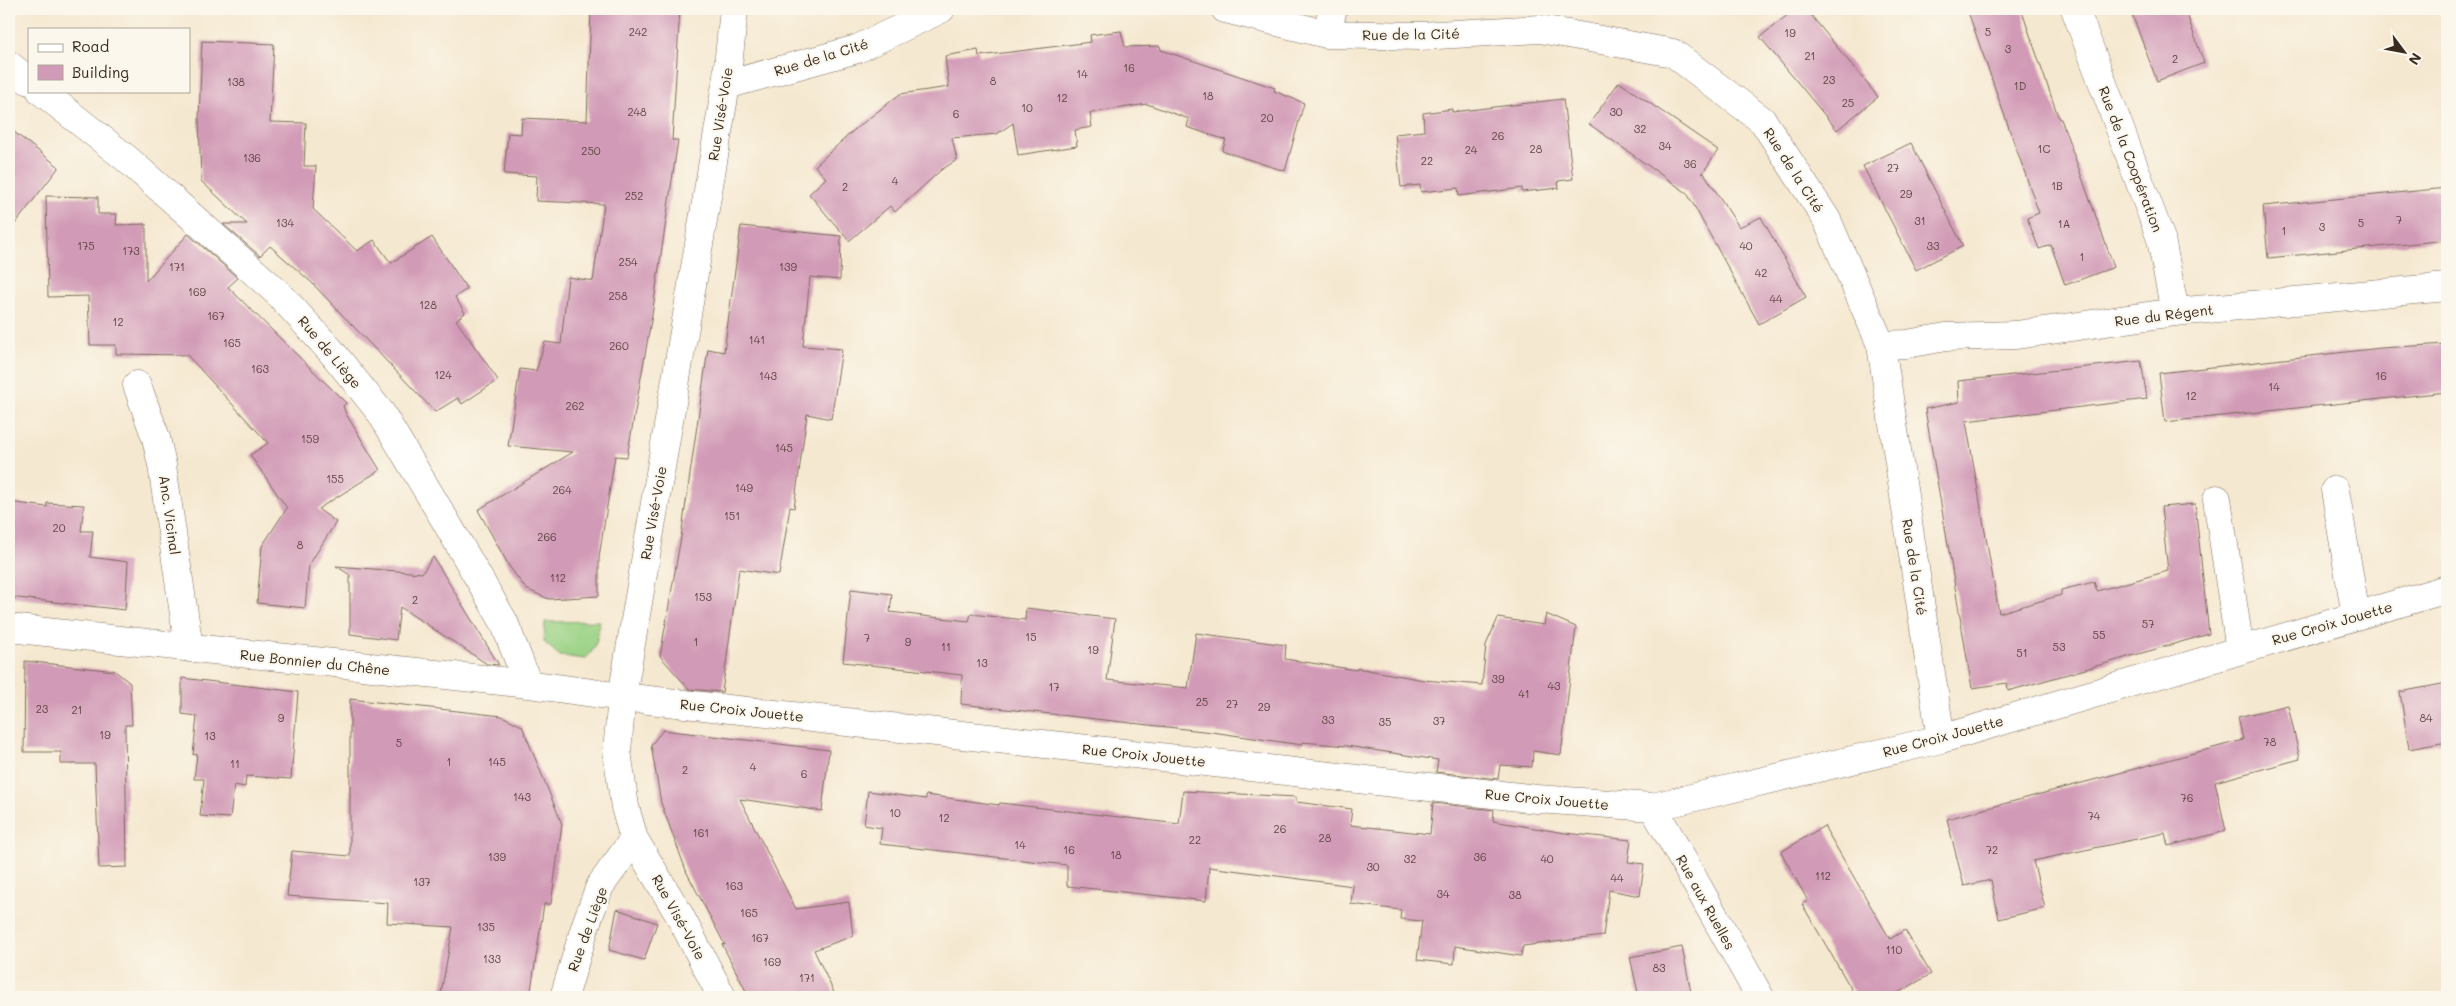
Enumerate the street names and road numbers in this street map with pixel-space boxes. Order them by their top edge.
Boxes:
street label: Rue de la Cité [1362,24,1460,44]
street label: Rue de la Cité [772,34,870,80]
street label: Rue Visé-Voie [703,66,737,162]
street label: Rue de la Coopération [2094,83,2168,235]
street label: Rue de la Cité [1759,124,1829,216]
street label: Rue du Régent [2114,300,2214,330]
street label: Rue de Liège [294,312,366,392]
street label: Rue Visé-Voie [635,465,671,561]
street label: Anc. Vicinal [155,474,185,556]
street label: Rue de la Cité [1898,517,1932,617]
street label: Rue Croix Jouette [2270,597,2394,649]
street label: Rue Bonnier du Chêne [239,645,391,679]
street label: Rue Croix Jouette [679,694,805,726]
street label: Rue Croix Jouette [1881,711,2005,761]
street label: Rue Croix Jouette [1081,739,1207,771]
street label: Rue Croix Jouette [1484,784,1610,814]
street label: Rue aux Ruelles [1672,851,1740,953]
street label: Rue Visé-Voie [648,871,710,963]
street label: Rue de Liège [563,884,611,974]

